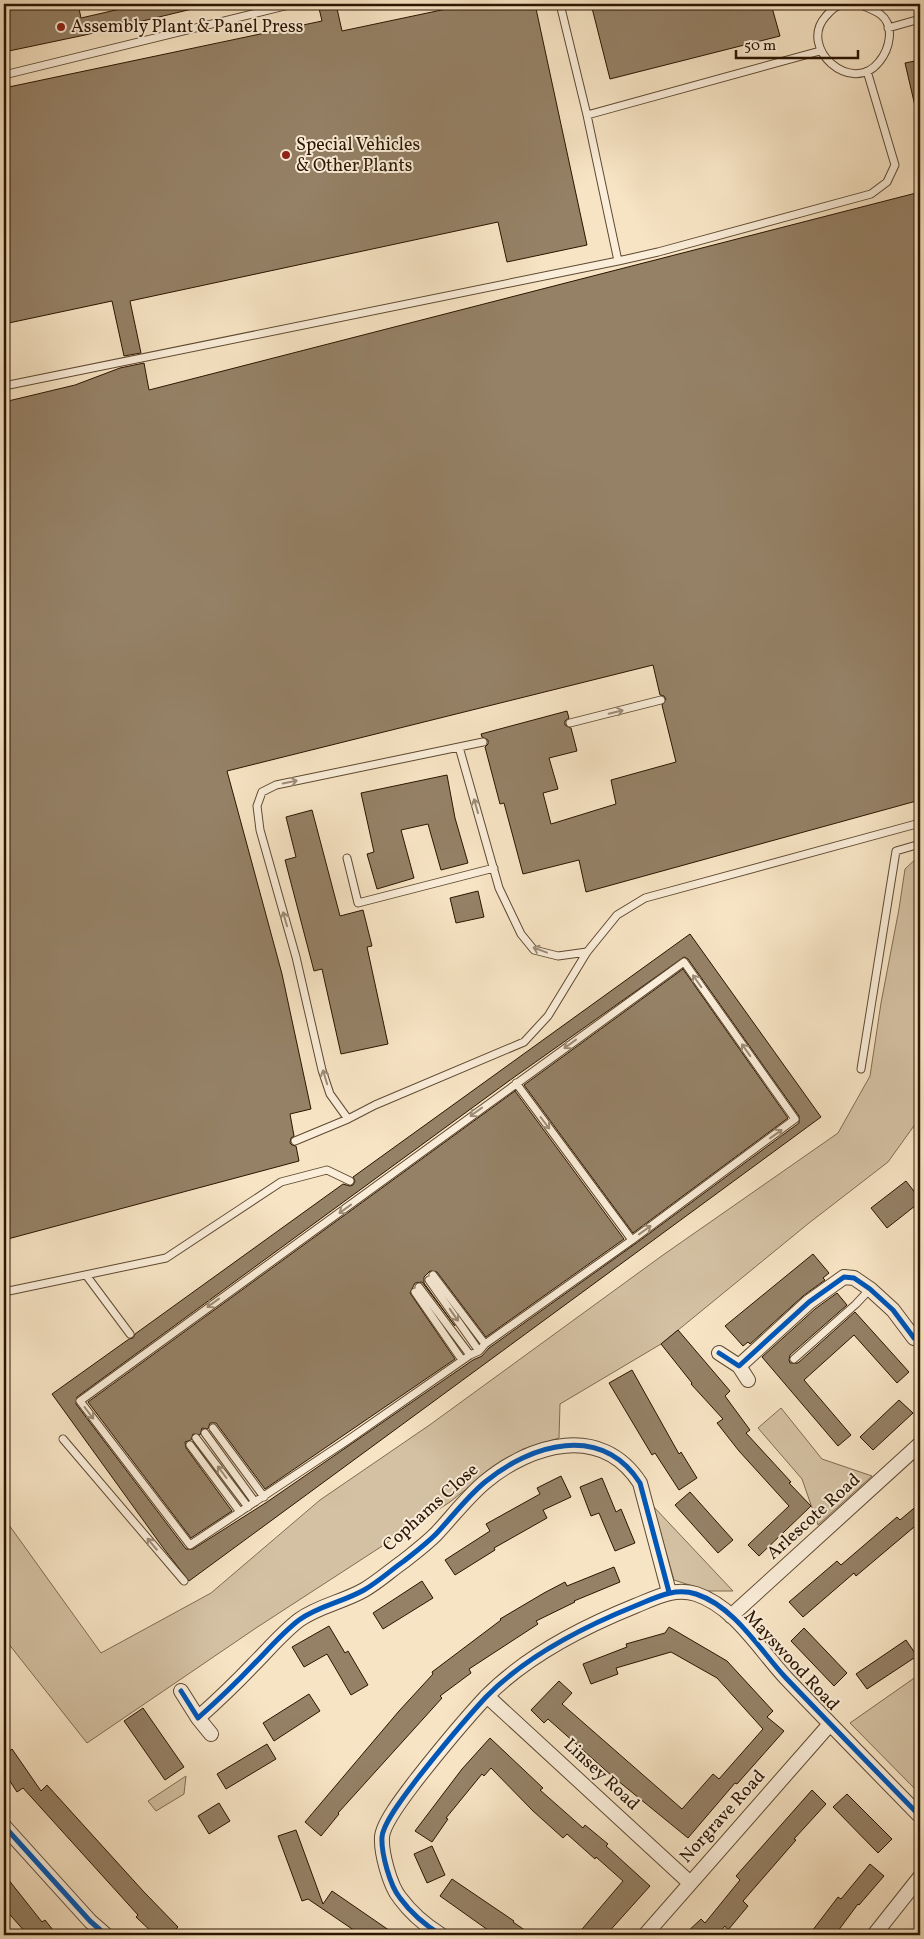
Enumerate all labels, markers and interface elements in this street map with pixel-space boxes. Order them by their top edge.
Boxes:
place label: Assembly Plant & Panel Press [71,15,303,40]
marker: Assembly Plant & Panel Press [55,21,67,33]
scale bar [736,28,859,60]
text: 50 m [744,36,776,57]
place label: Special Vehicles & Other Plants [296,133,420,179]
marker: Special Vehicles & Other Plants [280,149,292,161]
one-way arrow [607,706,623,716]
one-way arrow [282,777,298,787]
one-way arrow [470,798,480,814]
one-way arrow [280,912,290,928]
one-way arrow [533,945,548,954]
one-way arrow [692,974,702,988]
one-way arrow [564,1039,578,1049]
one-way arrow [741,1043,751,1057]
one-way arrow [319,1069,329,1085]
one-way arrow [470,1107,483,1118]
one-way arrow [539,1116,550,1129]
one-way arrow [769,1128,782,1139]
one-way arrow [339,1203,352,1214]
one-way arrow [638,1225,652,1235]
one-way arrow [207,1298,220,1309]
one-way arrow [449,1308,459,1322]
one-way arrow [83,1406,94,1419]
street label: Cophams Close [378,1458,484,1558]
one-way arrow [217,1466,228,1479]
street label: Arlescote Road [762,1468,866,1566]
one-way arrow [146,1538,158,1551]
street label: Mayswood Road [738,1605,844,1717]
street label: Linsey Road [557,1733,645,1817]
street label: Norgrave Road [674,1765,772,1869]

